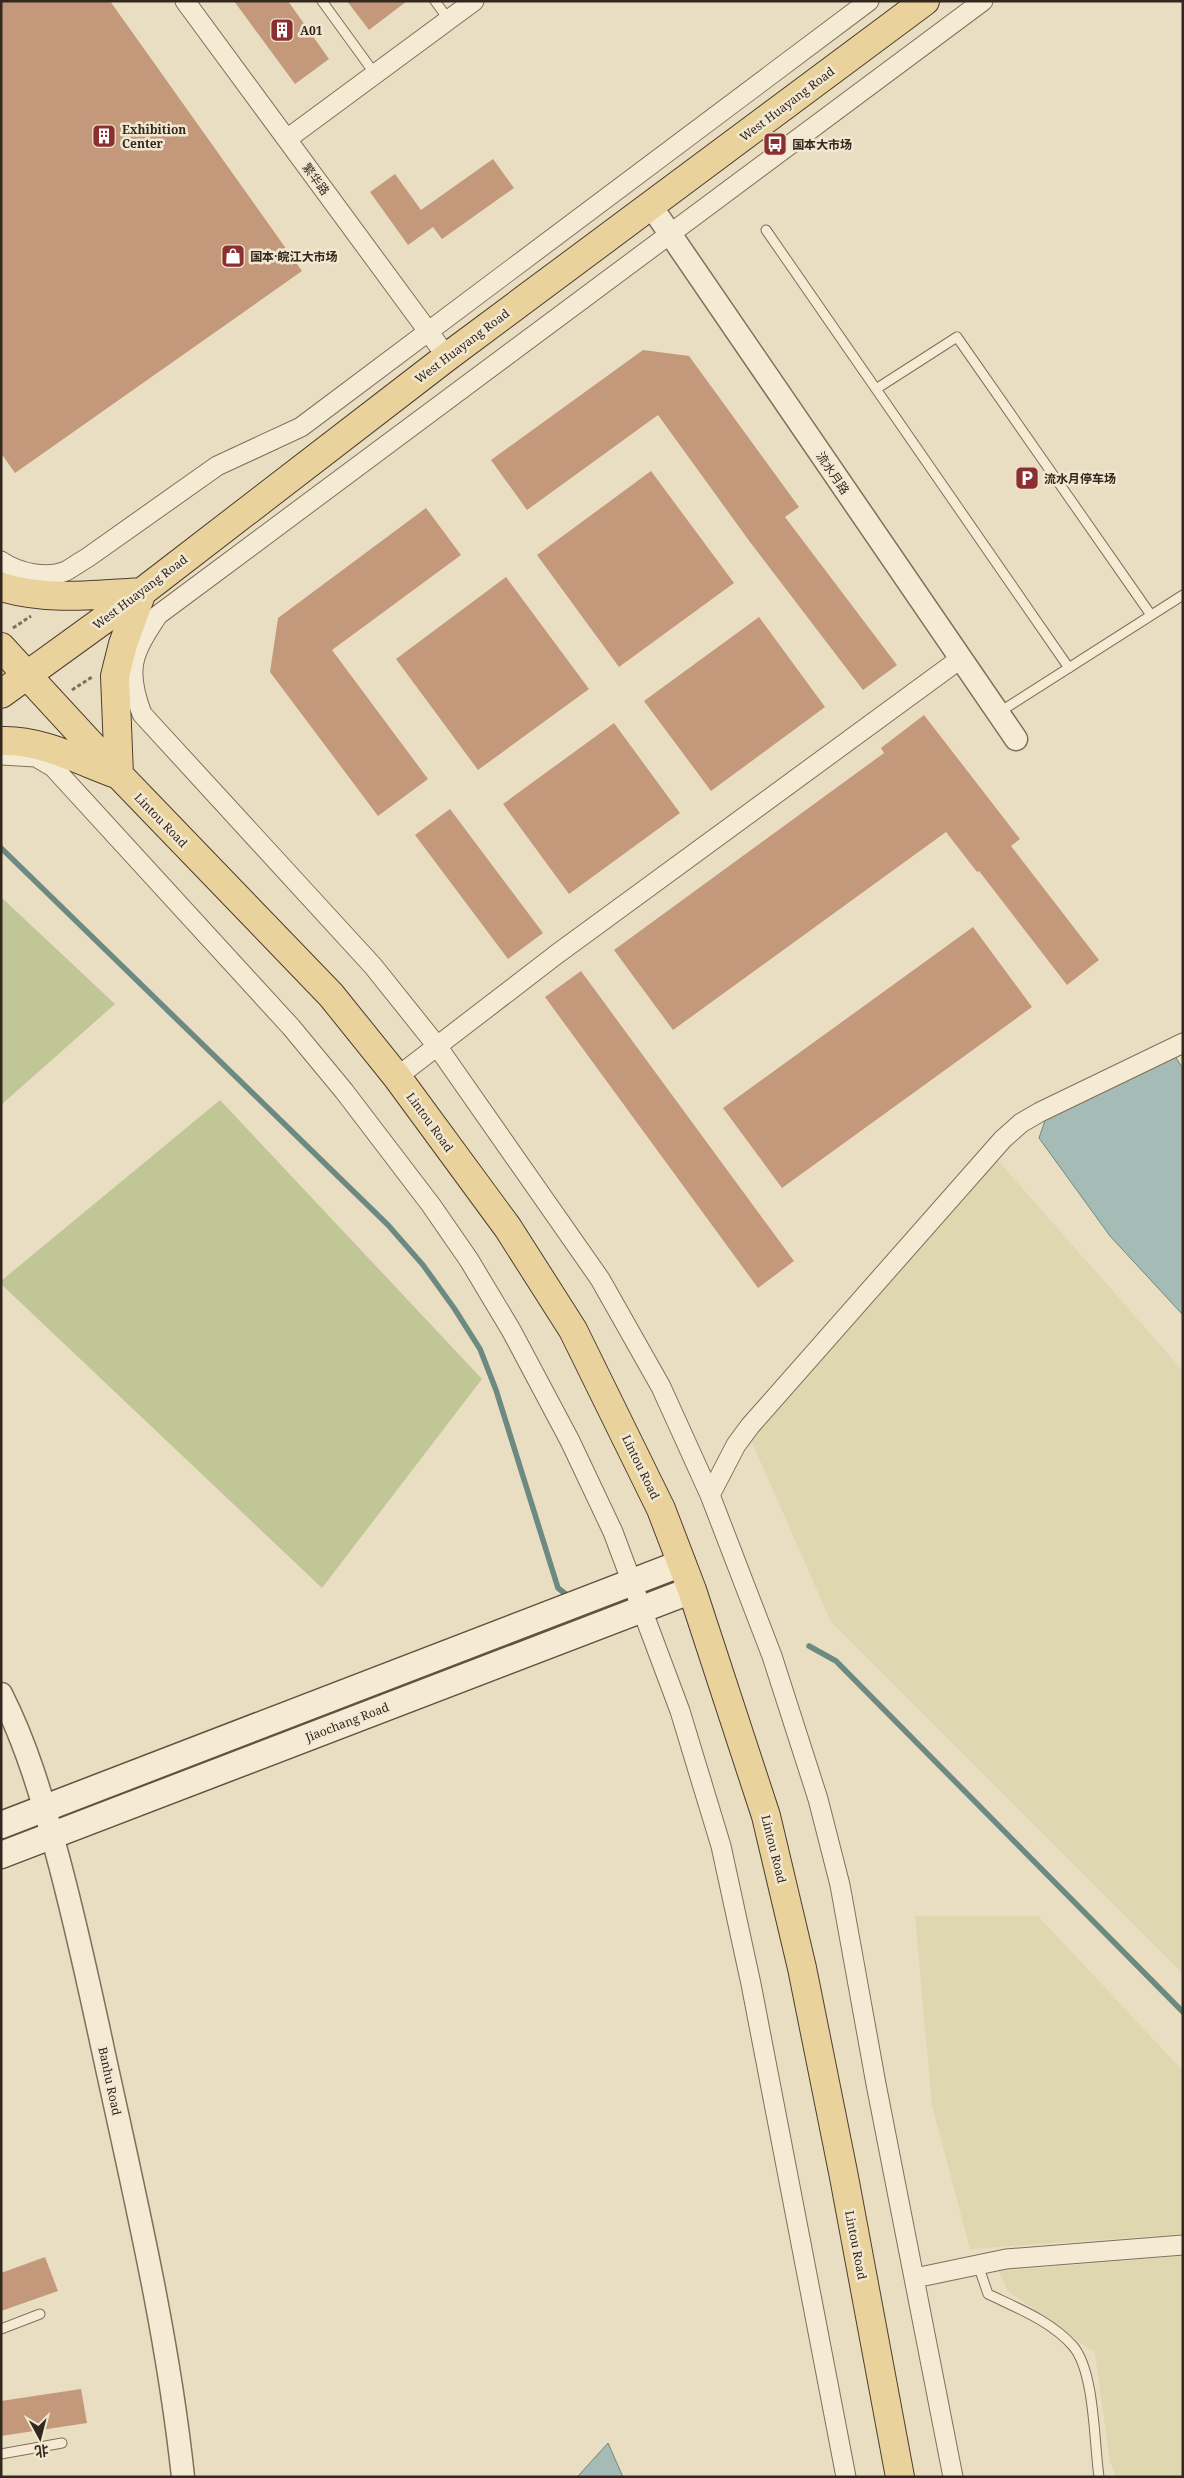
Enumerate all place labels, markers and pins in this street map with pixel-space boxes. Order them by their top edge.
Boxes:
building icon: A01 [269,17,295,43]
place label: A01 [300,22,323,39]
place label: Exhibition Center [122,121,186,152]
building icon: Exhibition Center [91,123,117,149]
bus stop icon: 国本大市场 [762,131,788,157]
place label: 国本大市场 [792,136,852,153]
shop icon: 国本·皖江大市场 [220,243,246,269]
place label: 国本·皖江大市场 [250,248,338,265]
parking icon: 流水月停车场 [1014,465,1040,491]
place label: 流水月停车场 [1044,470,1116,487]

